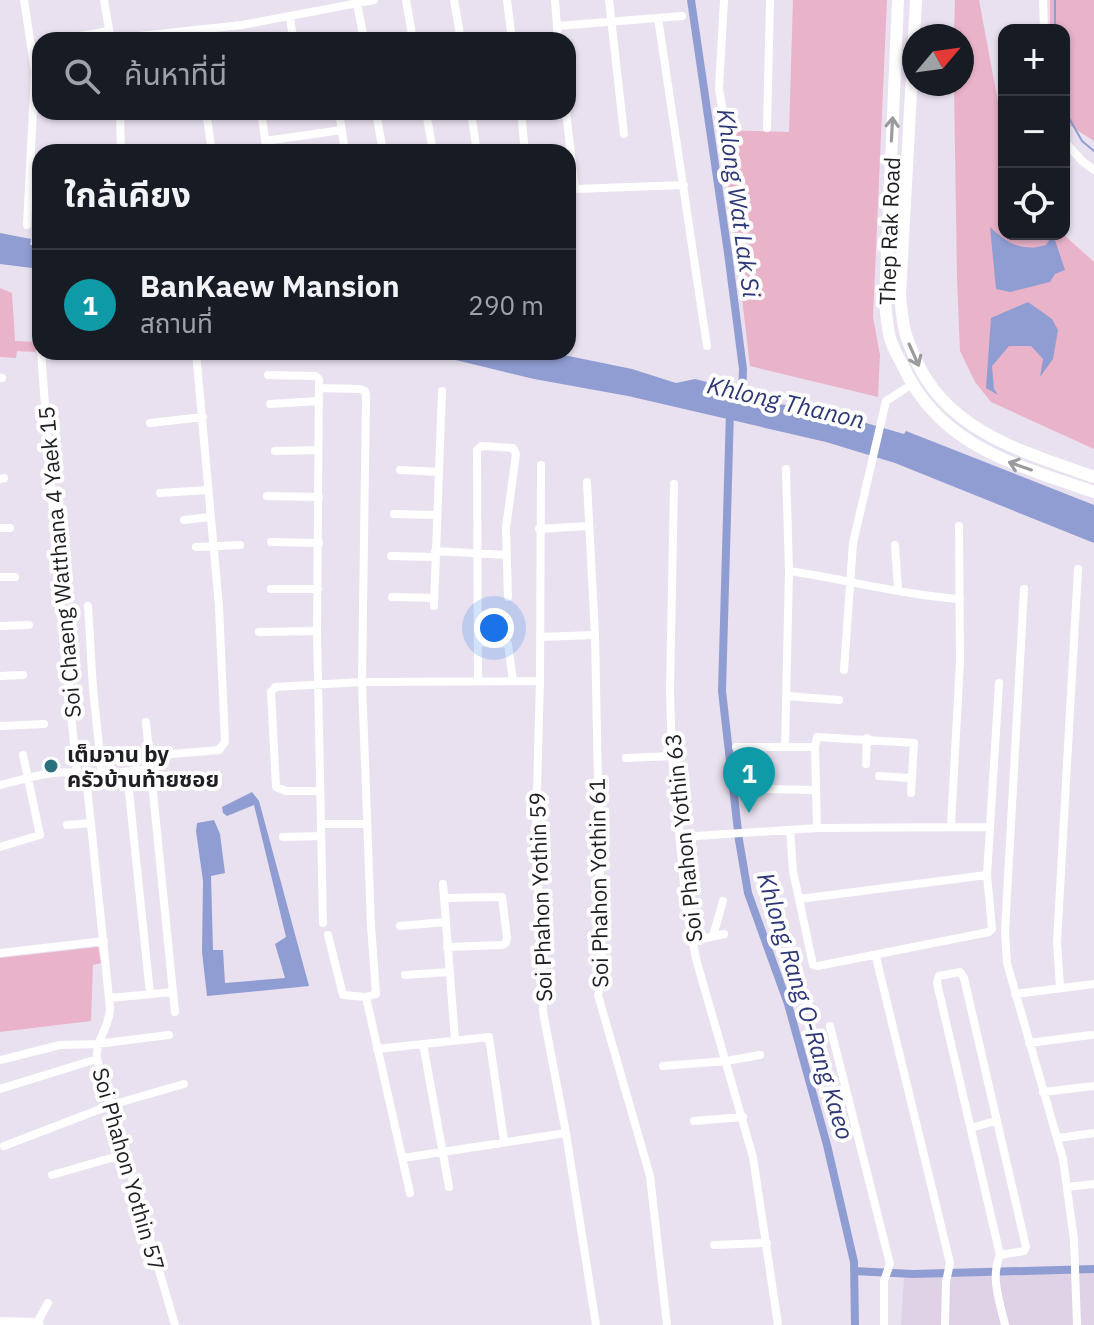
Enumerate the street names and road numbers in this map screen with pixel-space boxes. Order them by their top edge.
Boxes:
street label: Thep Rak Road [872,156,906,306]
street label: Soi Chaeng Watthana 4 Yaek 15 [31,405,87,719]
street label: Soi Phahon Yothin 63 [658,732,708,944]
street label: Soi Phahon Yothin 61 [582,778,614,988]
street label: Soi Phahon Yothin 59 [522,792,558,1002]
street label: Soi Phahon Yothin 57 [86,1064,172,1274]

